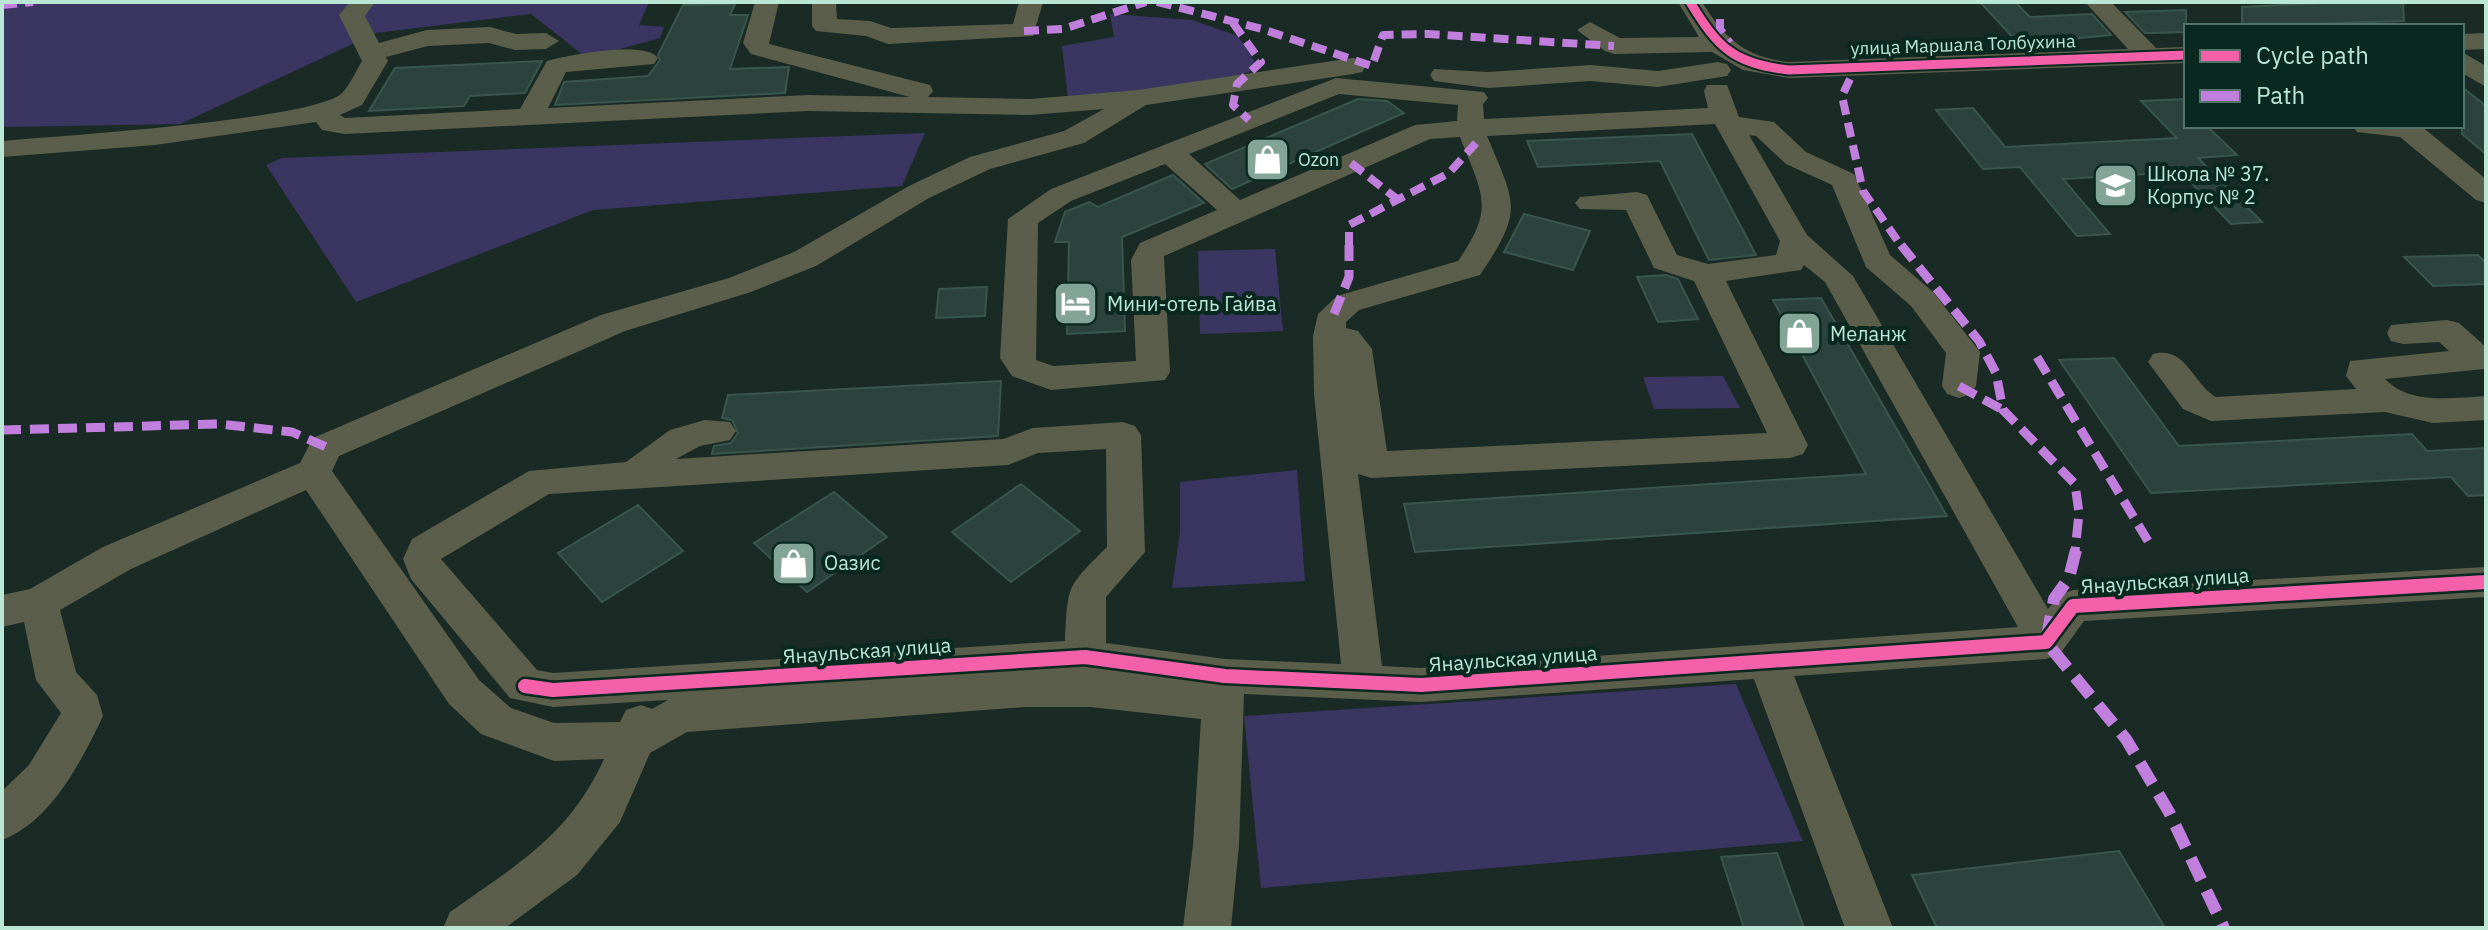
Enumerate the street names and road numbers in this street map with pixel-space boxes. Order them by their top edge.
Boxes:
street label: улица Маршала Толбухина [1850,29,2076,60]
street label: Янаульская улица [2080,561,2250,600]
street label: Янаульская улица [782,631,952,670]
street label: Янаульская улица [1428,639,1598,678]

